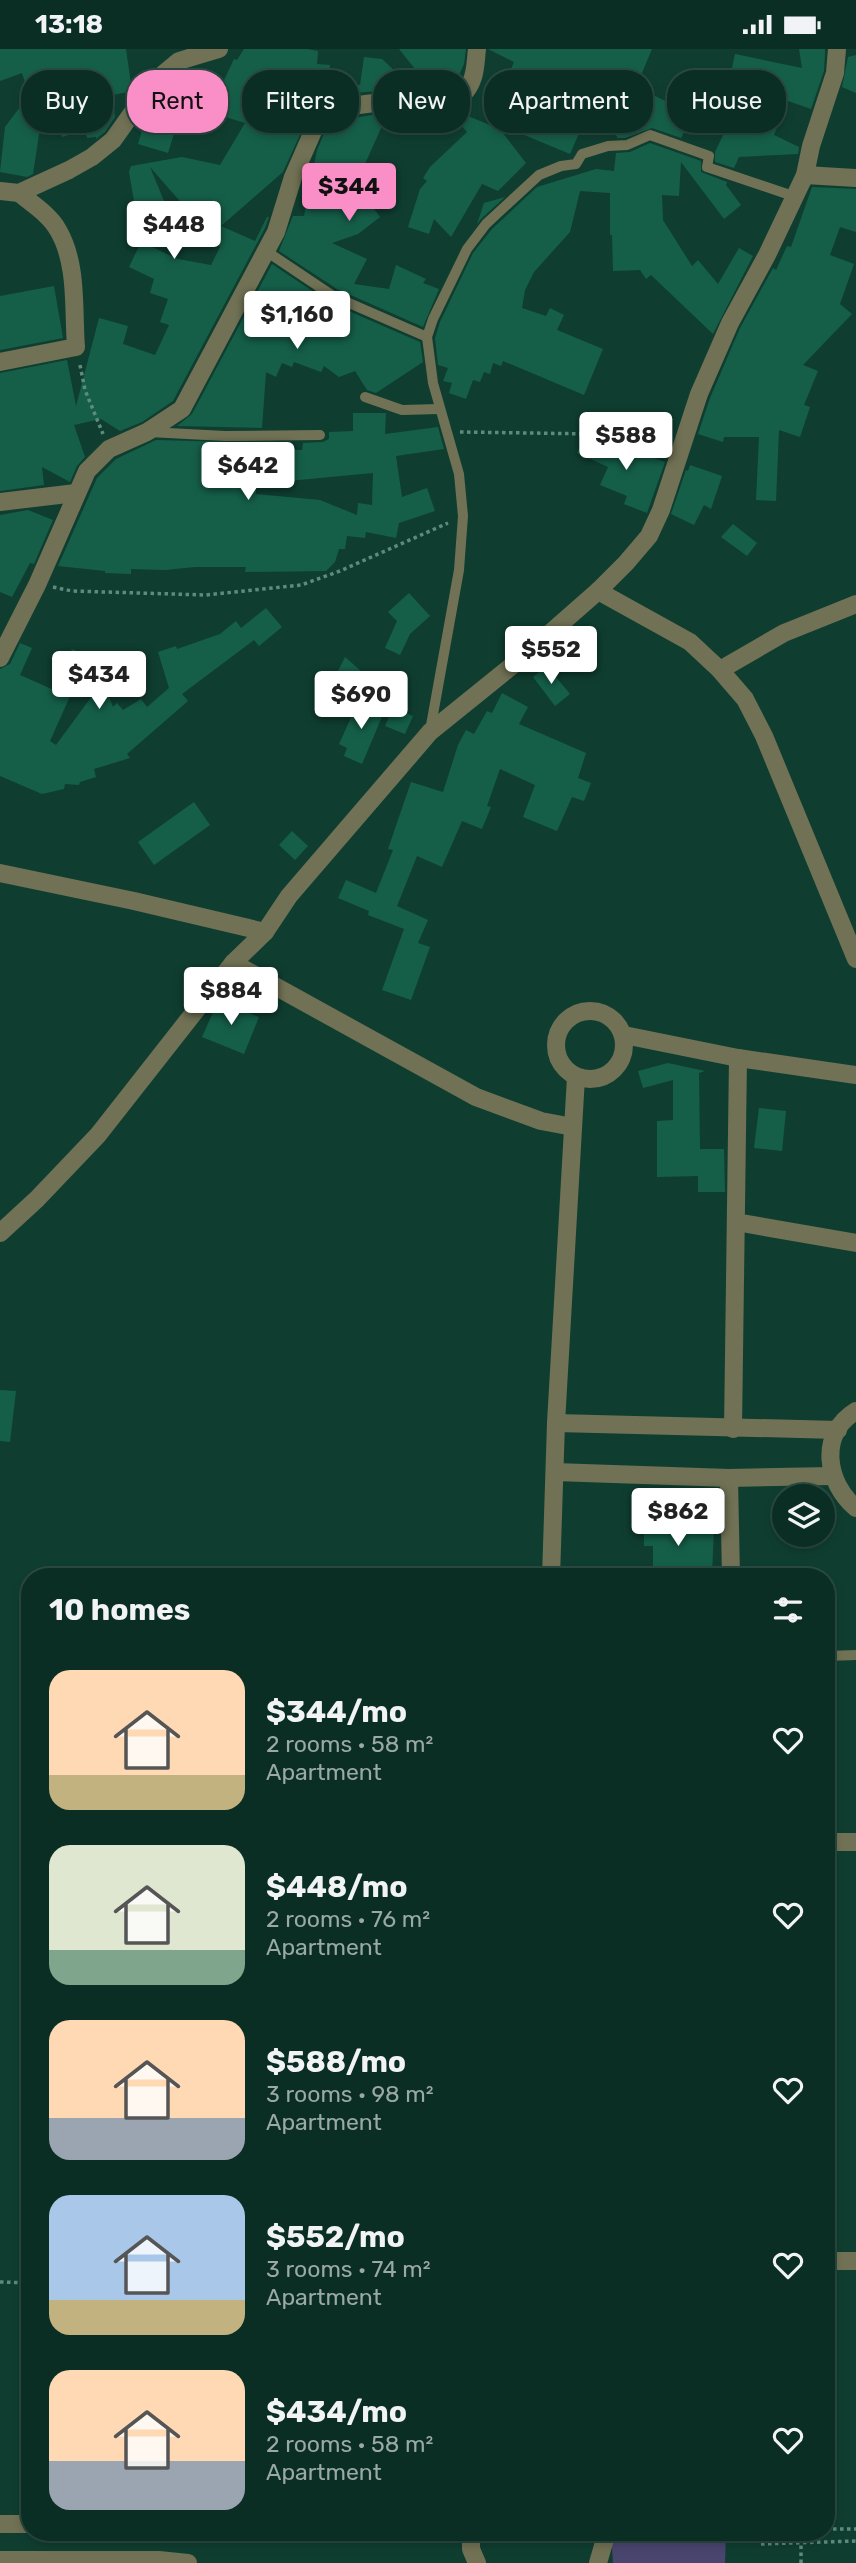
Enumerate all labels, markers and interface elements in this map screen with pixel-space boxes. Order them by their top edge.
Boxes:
text: 13:18 [35,9,103,40]
chip: Buy [21,70,113,133]
chip: Rent [127,70,228,133]
chip: Filters [242,70,359,133]
chip: New [373,70,470,133]
chip: Apartment [484,70,653,133]
chip: House [667,70,786,133]
pin: $344 [308,163,390,223]
text: $344 [318,172,380,200]
pin: $448 [133,201,215,261]
text: $448 [143,210,205,238]
pin: $1,160 [240,292,354,351]
text: $1,160 [260,300,334,328]
pin: $588 [585,413,667,472]
text: $588 [595,421,657,449]
pin: $642 [207,442,289,502]
text: $642 [218,451,279,479]
pin: $552 [510,627,592,686]
text: $552 [521,635,581,663]
pin: $434 [58,651,140,711]
text: $434 [68,660,130,688]
pin: $690 [320,671,402,731]
text: $690 [331,680,391,708]
pin: $884 [190,967,272,1027]
text: $884 [200,976,262,1004]
map controls [772,1484,835,1547]
button: layers [772,1484,835,1547]
pin: $862 [637,1489,719,1548]
text: $862 [648,1497,708,1525]
icon: filters [769,1591,807,1629]
text: 10 homes [49,1592,190,1628]
text: $344/mo [266,1694,407,1730]
icon: home [105,1698,189,1782]
icon: heart [769,1721,807,1759]
text: 2 rooms · 58 m² [266,1730,433,1758]
text: Apartment [266,1758,382,1786]
text: $448/mo [266,1869,408,1905]
icon: home [105,1873,189,1957]
icon: heart [769,1896,807,1934]
text: 2 rooms · 76 m² [266,1905,430,1933]
text: Apartment [266,1933,382,1961]
text: $588/mo [266,2044,406,2080]
icon: home [105,2048,189,2132]
icon: heart [769,2071,807,2109]
text: 3 rooms · 98 m² [266,2080,434,2108]
text: Apartment [266,2108,382,2136]
text: $552/mo [266,2219,405,2255]
icon: home [105,2223,189,2307]
icon: heart [769,2246,807,2284]
text: 3 rooms · 74 m² [266,2255,431,2283]
text: Apartment [266,2283,382,2311]
text: $434/mo [266,2394,407,2430]
icon: home [105,2398,189,2482]
icon: heart [769,2421,807,2459]
text: 2 rooms · 58 m² [266,2430,433,2458]
text: Apartment [266,2458,382,2486]

